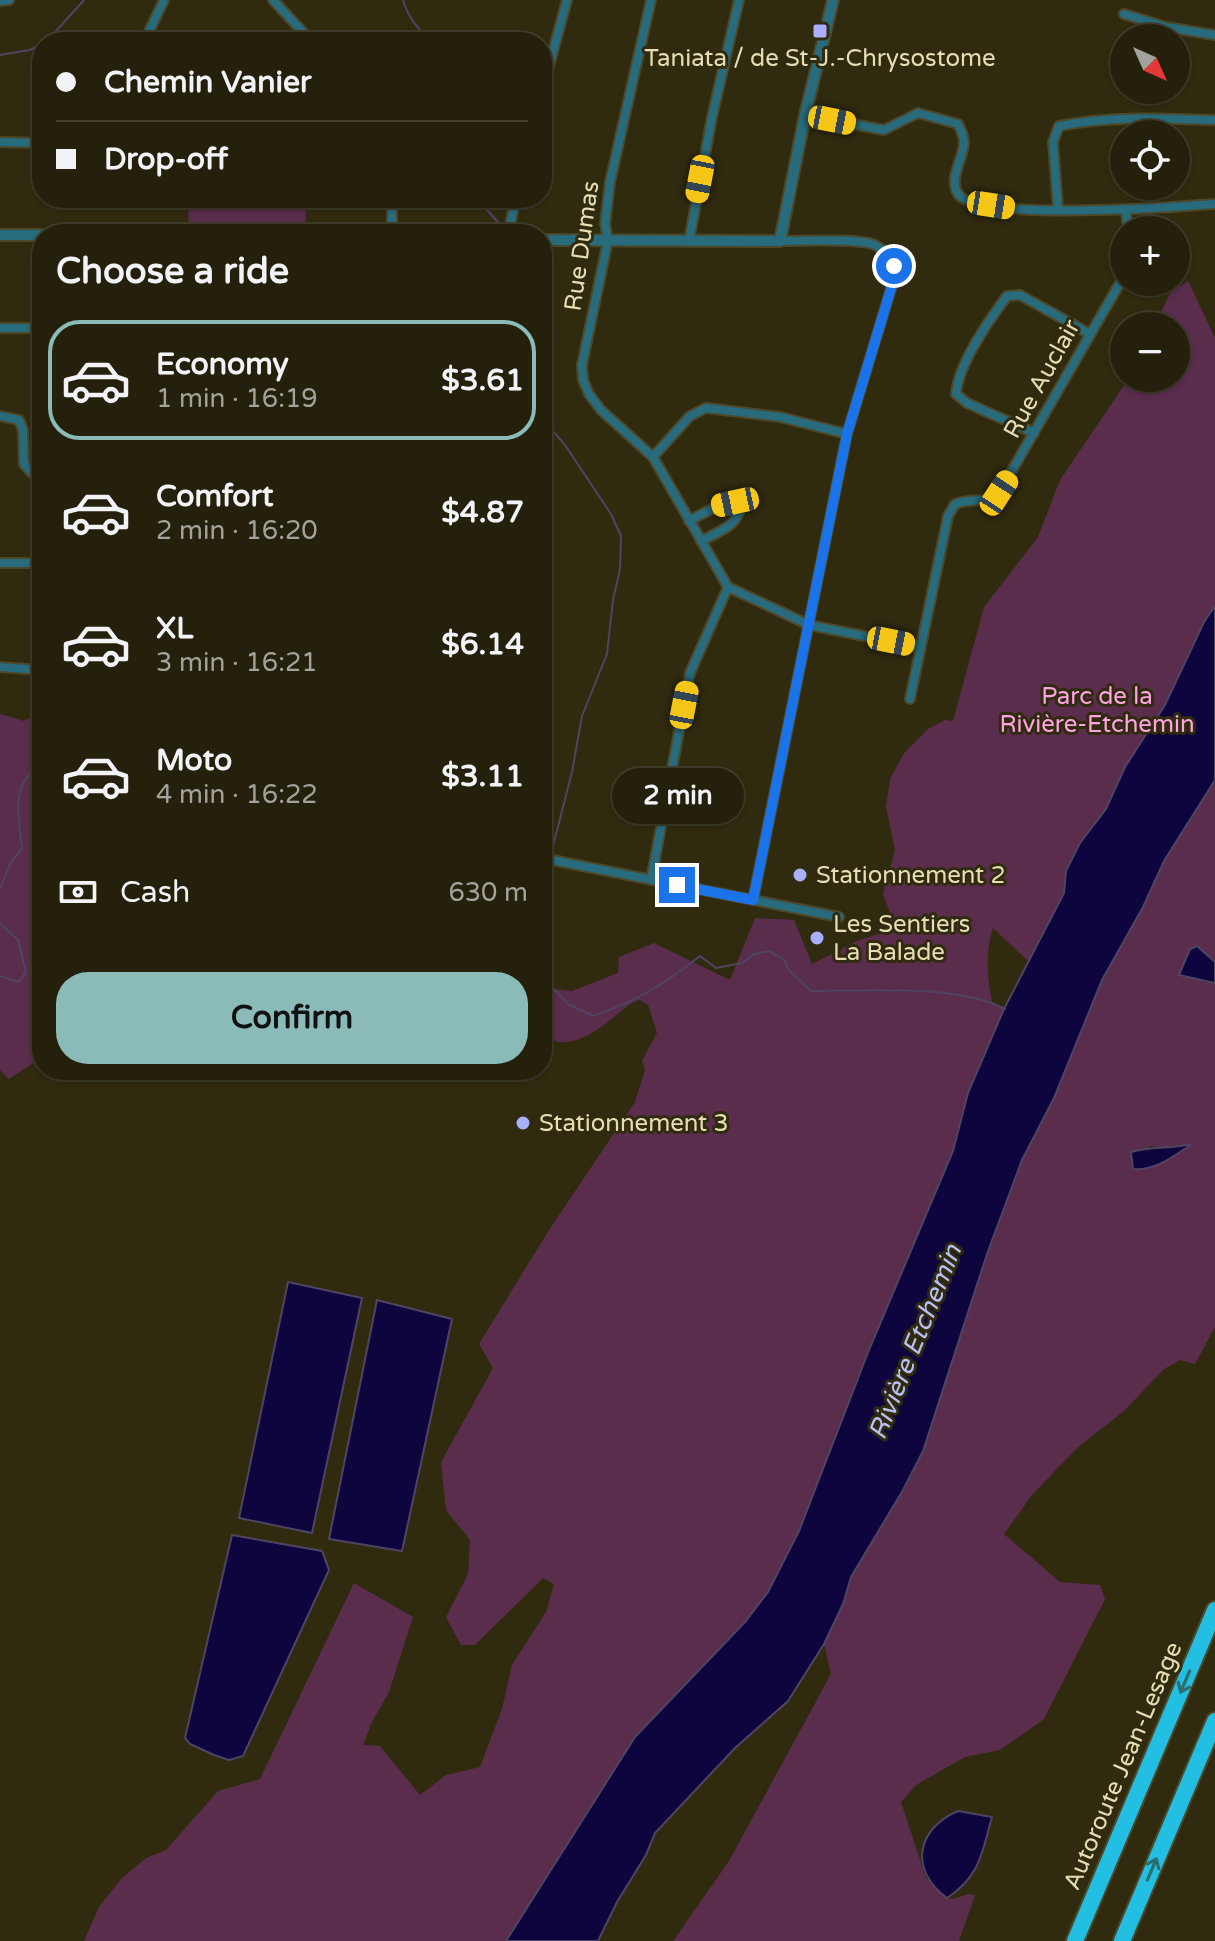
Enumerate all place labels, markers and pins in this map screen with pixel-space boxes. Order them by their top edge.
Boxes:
marker: Taniata / de St-J.-Chrysostome [811,22,829,40]
place label: Taniata / de St-J.-Chrysostome [644,44,996,73]
place label: Stationnement 2 [816,861,1006,890]
marker: Stationnement 2 [791,866,809,884]
place label: Les Sentiers La Balade [833,910,970,967]
marker: Les Sentiers La Balade [808,929,826,947]
place label: Stationnement 3 [539,1109,729,1138]
marker: Stationnement 3 [514,1114,532,1132]

